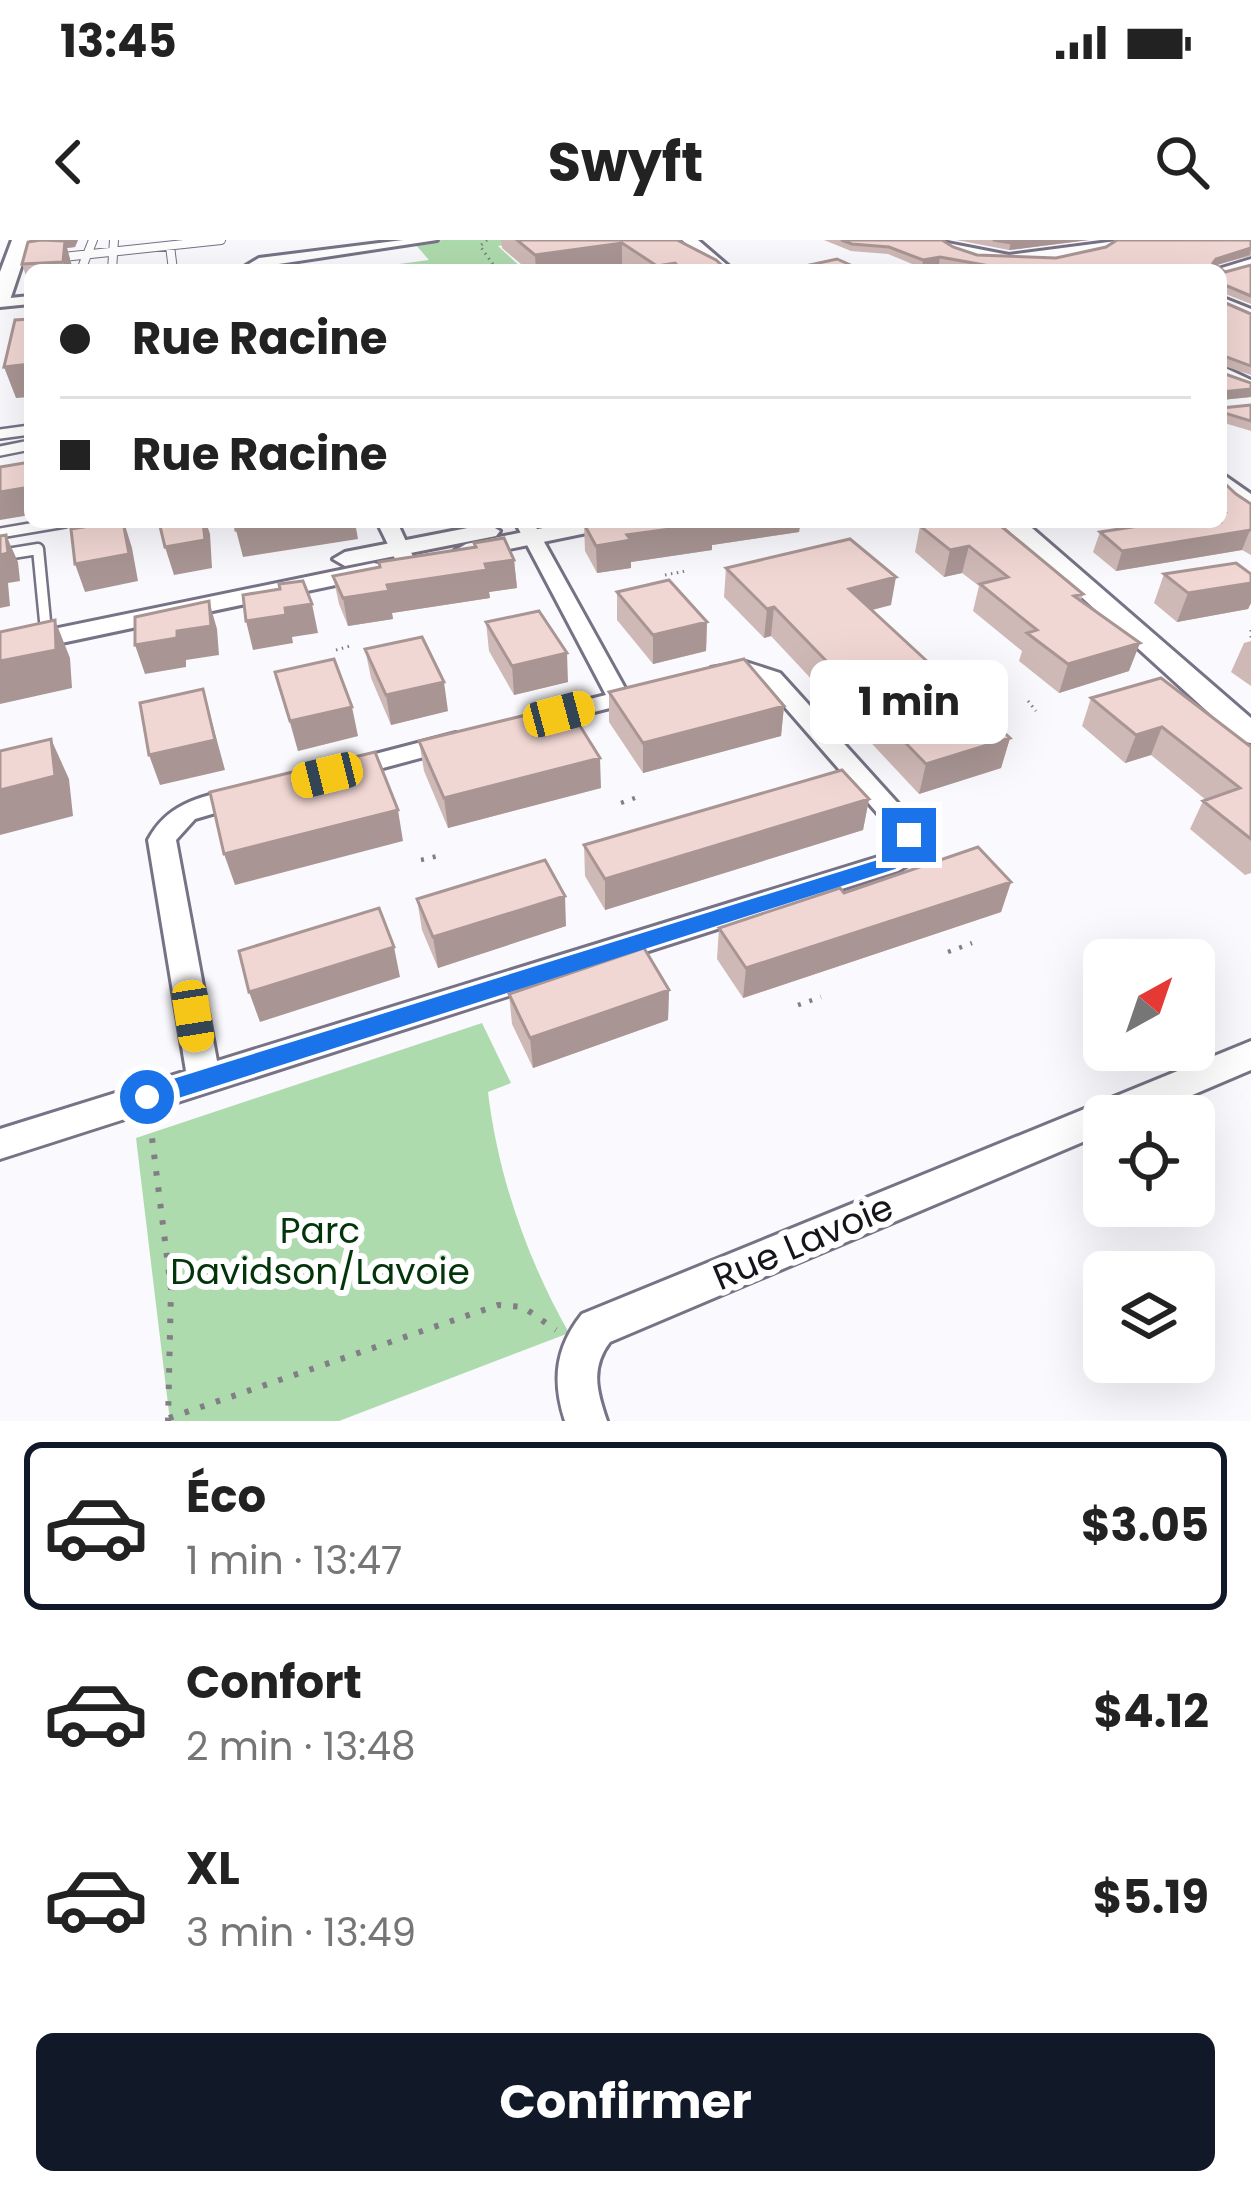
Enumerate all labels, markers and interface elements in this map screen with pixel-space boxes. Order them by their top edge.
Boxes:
text: 13:45 [60,10,177,73]
text: Swyft [548,124,703,200]
icon: back [36,129,102,195]
icon: search [1149,129,1215,195]
text: Rue Racine [132,307,387,370]
text: Rue Racine [132,423,387,486]
callout: 1 min [810,661,1008,745]
text: 1 min [858,674,960,729]
car [520,687,598,741]
car [288,749,366,801]
route end [882,808,936,862]
north arrow [1083,939,1215,1071]
map controls [1083,939,1215,1383]
car [170,978,216,1054]
route start [120,1070,174,1124]
button: locate [1083,1095,1215,1227]
street label: Rue Lavoie [705,1181,901,1303]
park label: Parc Davidson/Lavoie [170,1205,470,1297]
button: layers [1083,1251,1215,1383]
text: Éco [186,1465,266,1528]
icon: car [42,1472,150,1580]
text: $3.05 [1081,1494,1209,1557]
text: 1 min · 13:47 [186,1533,402,1588]
text: Confort [186,1651,362,1714]
icon: car [42,1658,150,1766]
text: $4.12 [1094,1680,1209,1743]
text: 2 min · 13:48 [186,1719,416,1774]
text: XL [186,1837,240,1900]
icon: car [42,1844,150,1952]
text: $5.19 [1093,1866,1209,1929]
text: 3 min · 13:49 [186,1905,416,1960]
button: Confirmer [36,2033,1215,2171]

